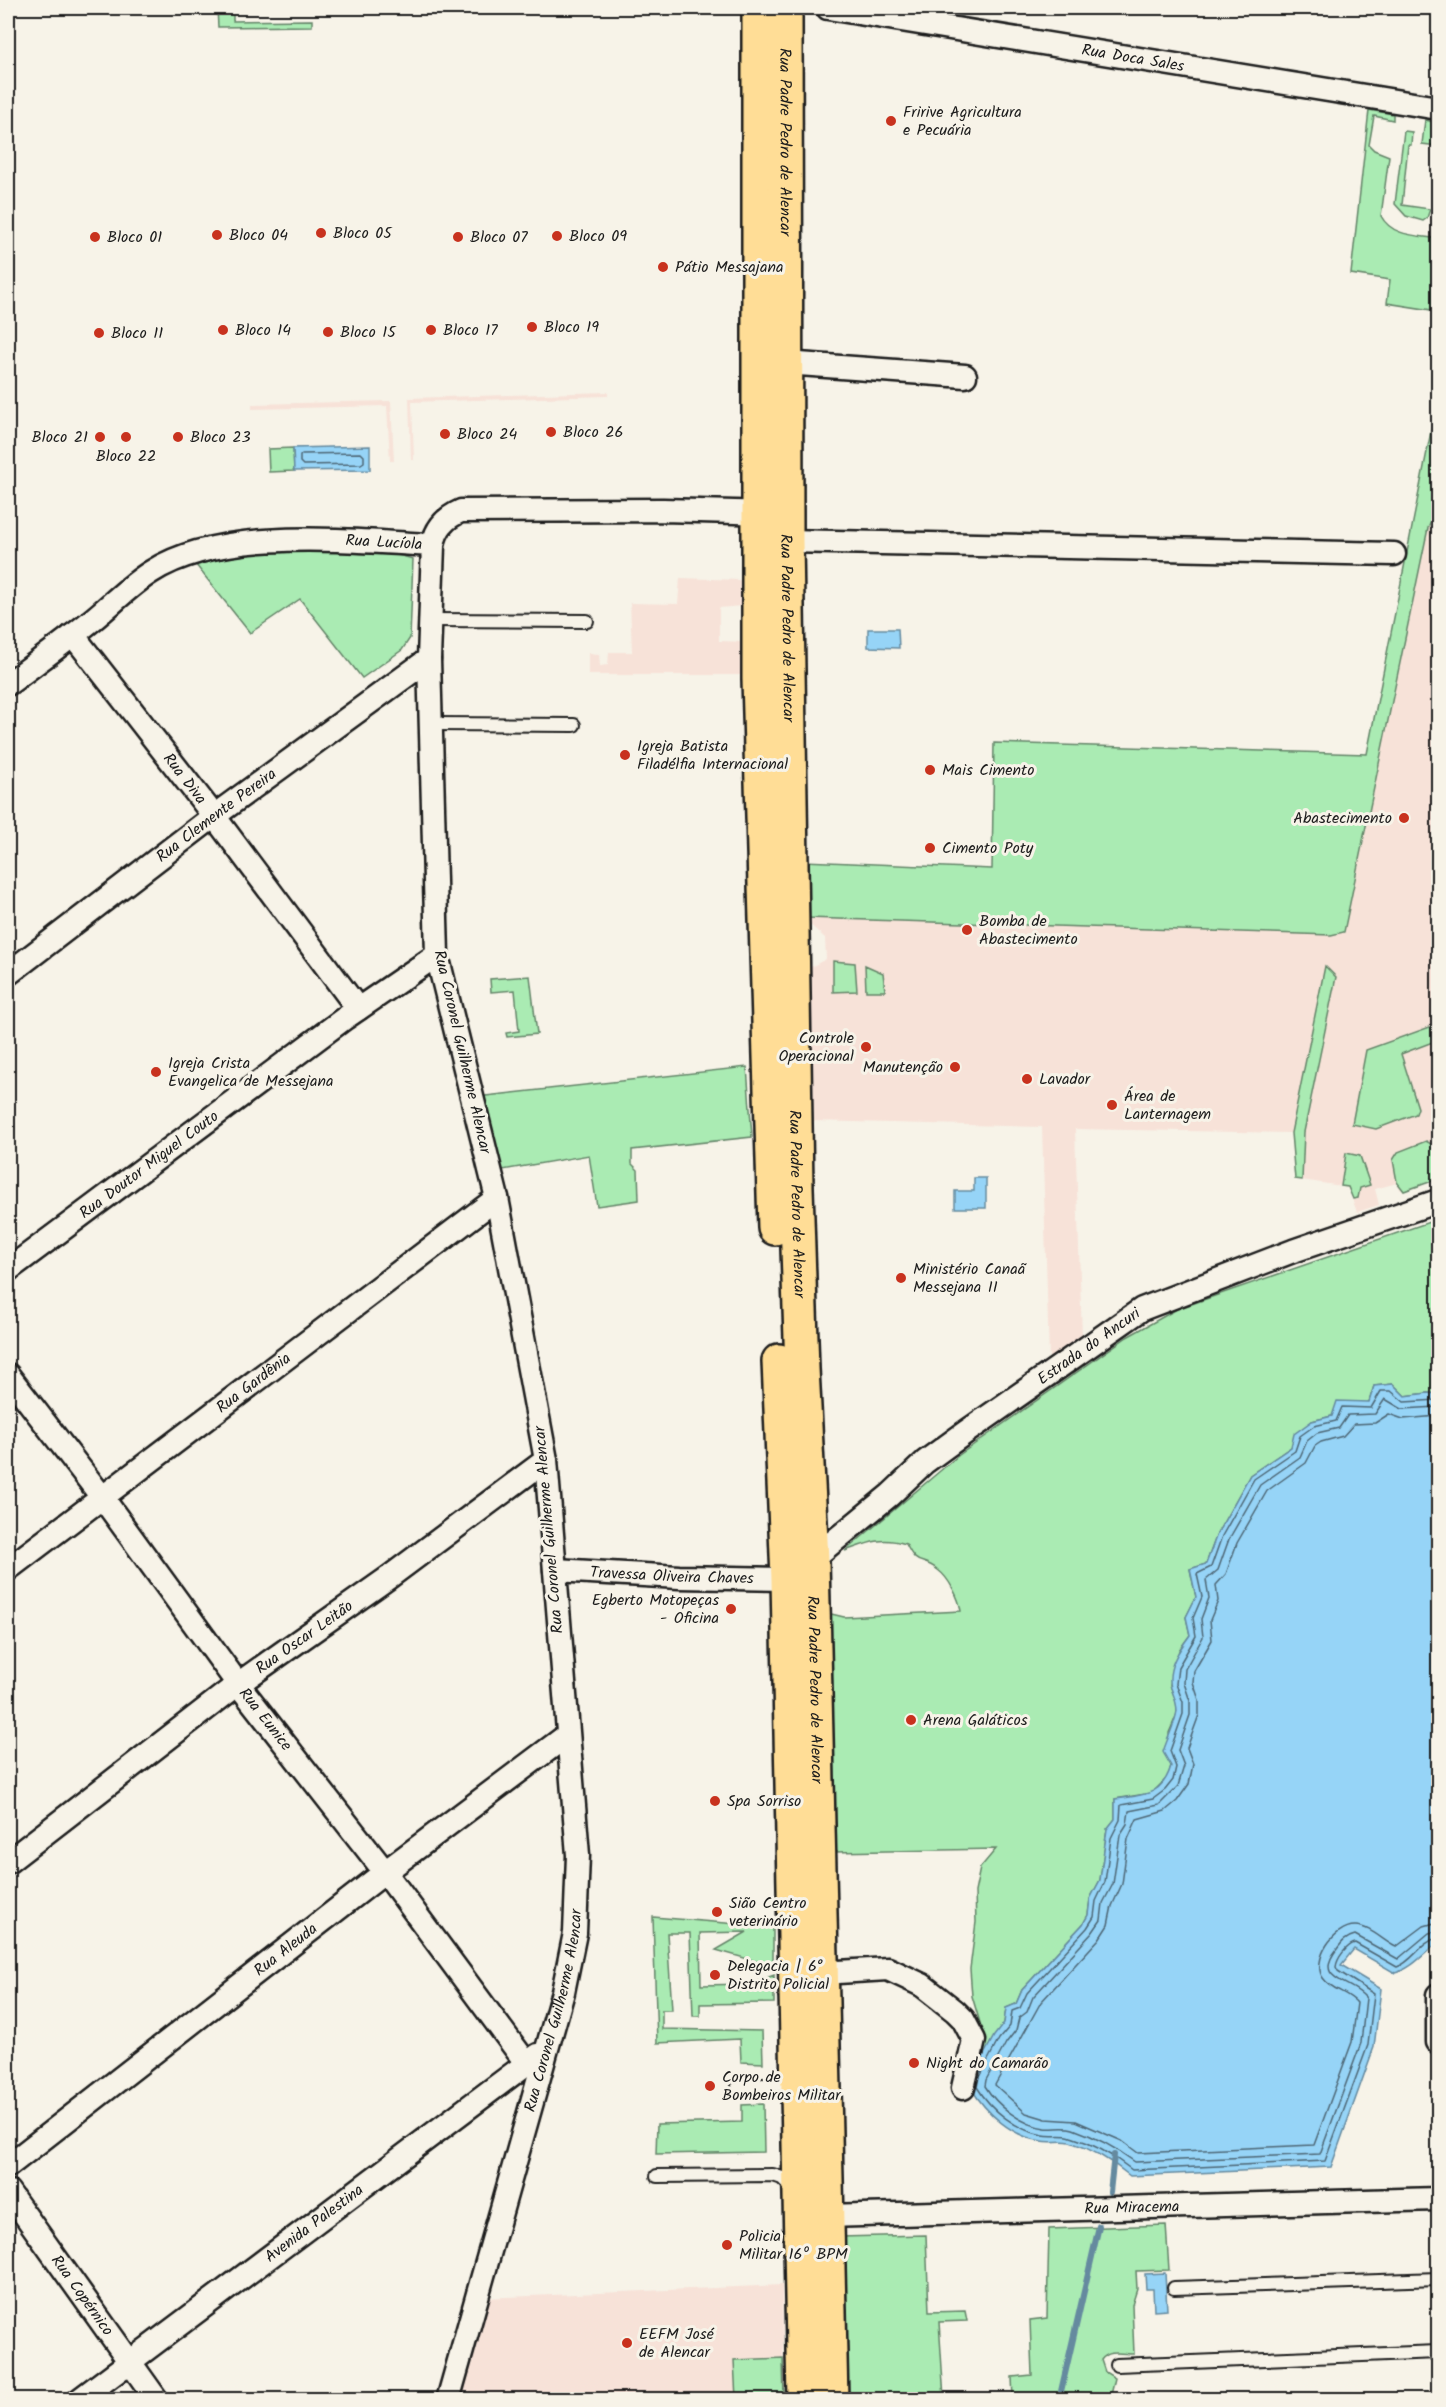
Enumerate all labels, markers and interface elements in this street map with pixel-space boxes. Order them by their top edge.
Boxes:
street label: Rua Doca Sales [1080,37,1186,79]
street label: Rua Padre Pedro de Alencar [773,48,798,238]
place label: Fririve Agricultura e Pecuária [903,100,1022,143]
marker: Fririve Agricultura e Pecuária [884,114,898,128]
place label: Bloco 05 [333,221,393,246]
place label: Bloco 04 [229,223,288,248]
place label: Bloco 09 [569,224,627,249]
place label: Bloco 01 [107,225,162,250]
place label: Bloco 07 [470,225,528,250]
marker: Bloco 05 [314,226,328,240]
marker: Bloco 04 [210,228,224,242]
marker: Bloco 09 [550,229,564,243]
marker: Bloco 01 [88,230,102,244]
marker: Bloco 07 [451,230,465,244]
place label: Pátio Messajana [675,255,783,280]
marker: Pátio Messajana [656,260,670,274]
place label: Bloco 19 [544,315,599,340]
place label: Bloco 14 [235,318,291,343]
place label: Bloco 17 [443,318,498,343]
place label: Bloco 15 [340,320,397,345]
marker: Bloco 19 [525,320,539,334]
place label: Bloco 11 [111,321,163,346]
marker: Bloco 14 [216,323,230,337]
marker: Bloco 17 [424,323,438,337]
marker: Bloco 15 [321,325,335,339]
marker: Bloco 11 [92,326,106,340]
place label: Bloco 26 [563,420,623,445]
place label: Bloco 24 [457,422,517,447]
place label: Bloco 21 [32,425,88,450]
place label: Bloco 23 [190,425,251,450]
marker: Bloco 26 [544,425,558,439]
marker: Bloco 24 [438,427,452,441]
marker: Bloco 21 [93,430,107,444]
marker: Bloco 22 [119,430,133,444]
marker: Bloco 23 [171,430,185,444]
place label: Bloco 22 [96,444,156,469]
street label: Rua Lucíola [345,528,423,557]
street label: Rua Padre Pedro de Alencar [773,534,801,724]
place label: Igreja Batista Filadélfia Internacional [637,734,788,777]
street label: Rua Diva [157,747,213,810]
marker: Igreja Batista Filadélfia Internacional [618,748,632,762]
place label: Mais Cimento [942,758,1034,783]
street label: Rua Clemente Pereira [151,762,282,869]
marker: Mais Cimento [923,763,937,777]
place label: Abastecimento [1293,806,1392,831]
marker: Abastecimento [1397,811,1411,825]
place label: Cimento Poty [942,836,1034,861]
marker: Cimento Poty [923,841,937,855]
place label: Bomba de Abastecimento [979,909,1078,952]
marker: Bomba de Abastecimento [960,923,974,937]
street label: Rua Coronel Guilherme Alencar [426,948,498,1158]
place label: Controle Operacional [778,1026,854,1069]
marker: Controle Operacional [859,1040,873,1054]
place label: Igreja Crista Evangelica de Messejana [168,1051,334,1094]
place label: Manutenção [863,1055,943,1080]
marker: Manutenção [948,1060,962,1074]
marker: Igreja Crista Evangelica de Messejana [149,1065,163,1079]
place label: Lavador [1039,1067,1092,1092]
marker: Lavador [1020,1072,1034,1086]
place label: Área de Lanternagem [1124,1084,1211,1127]
marker: Área de Lanternagem [1105,1098,1119,1112]
street label: Rua Doutor Miguel Couto [74,1104,224,1225]
street label: Rua Padre Pedro de Alencar [782,1110,812,1300]
place label: Ministério Canaã Messejana II [913,1257,1027,1300]
marker: Ministério Canaã Messejana II [894,1271,908,1285]
street label: Estrada do Ancuri [1032,1301,1146,1391]
street label: Rua Gardênia [211,1346,296,1420]
street label: Rua Coronel Guilherme Alencar [527,1423,571,1635]
street label: Travessa Oliveira Chaves [589,1559,754,1591]
place label: Egberto Motopeças - Oficina [592,1588,719,1631]
street label: Rua Oscar Leitão [250,1594,358,1680]
street label: Rua Padre Pedro de Alencar [800,1595,830,1785]
marker: Egberto Motopeças - Oficina [724,1602,738,1616]
street label: Rua Eunice [233,1682,298,1756]
place label: Arena Galáticos [923,1708,1028,1733]
marker: Arena Galáticos [904,1713,918,1727]
place label: Spa Sorriso [727,1789,801,1814]
marker: Spa Sorriso [708,1794,722,1808]
place label: Sião Centro veterinário [729,1891,807,1934]
marker: Sião Centro veterinário [710,1905,724,1919]
street label: Rua Coronel Guilherme Alencar [517,1907,588,2115]
street label: Rua Aleuda [248,1917,323,1982]
place label: Delegacia | 6° Distrito Policial [727,1954,829,1997]
marker: Delegacia | 6° Distrito Policial [708,1968,722,1982]
place label: Night do Camarão [926,2051,1049,2076]
marker: Night do Camarão [907,2056,921,2070]
place label: Corpo de Bombeiros Militar [722,2065,842,2108]
marker: Corpo de Bombeiros Militar [703,2079,717,2093]
street label: Avenida Palestina [259,2178,369,2269]
street label: Rua Miracema [1084,2194,1180,2221]
place label: Policia Militar 16º BPM [739,2224,848,2267]
marker: Policia Militar 16º BPM [720,2238,734,2252]
street label: Rua Copérnico [45,2249,120,2341]
place label: EEFM José de Alencar [639,2322,715,2365]
marker: EEFM José de Alencar [620,2336,634,2350]

